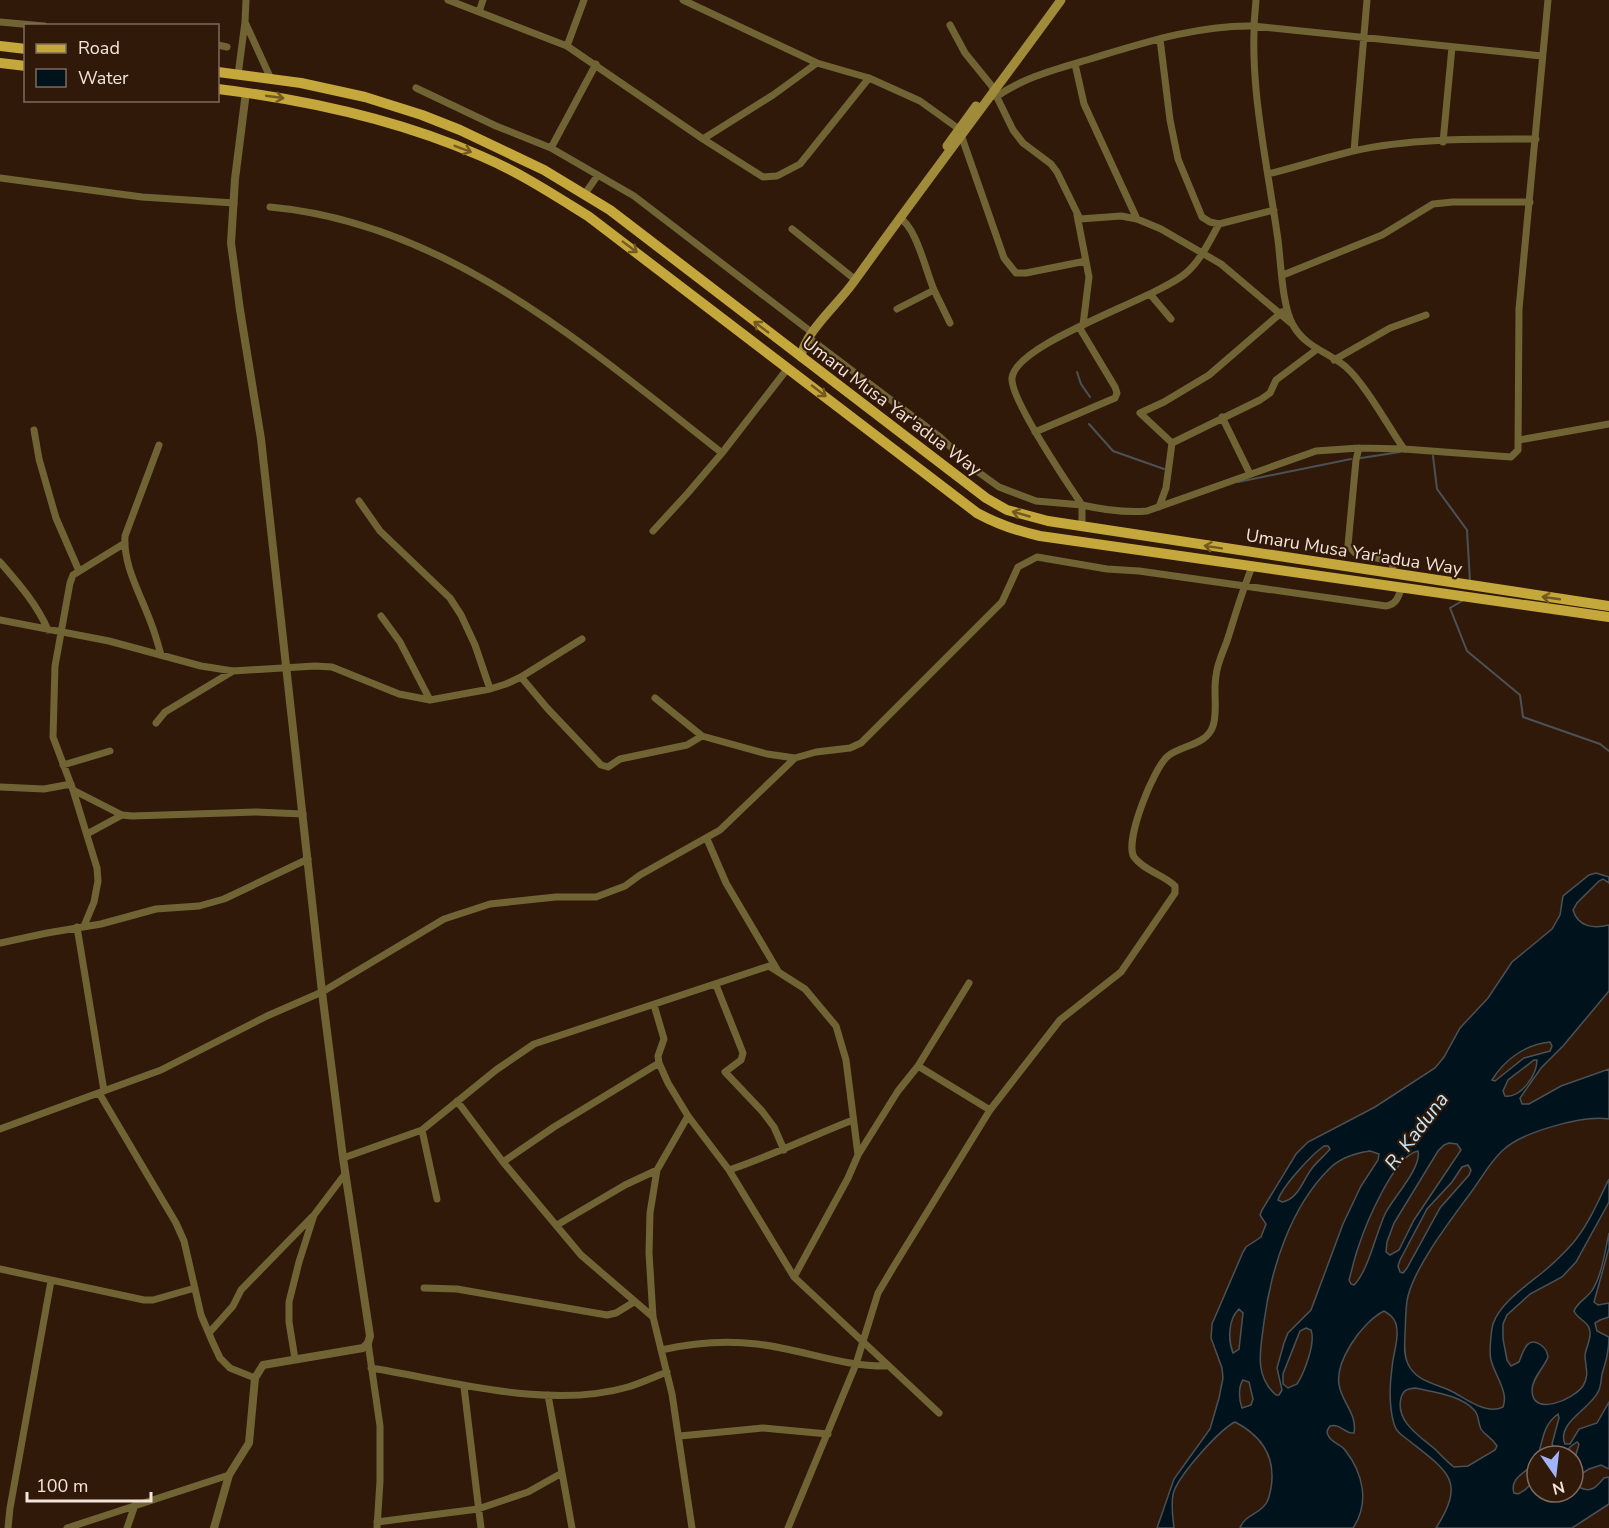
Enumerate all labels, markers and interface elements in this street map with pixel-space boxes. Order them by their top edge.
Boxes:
legend [24,24,219,102]
text: Road [78,36,120,60]
text: Water [78,66,129,90]
one-way arrow [265,91,285,102]
one-way arrow [453,144,472,155]
one-way arrow [622,241,638,254]
one-way arrow [754,321,770,334]
street label: Umaru Musa Yar'adua Way [797,331,987,482]
one-way arrow [810,385,826,398]
one-way arrow [1012,508,1031,519]
street label: Umaru Musa Yar'adua Way [1244,523,1465,581]
one-way arrow [1203,542,1223,553]
one-way arrow [1542,592,1561,603]
water label: R. Kaduna [1378,1087,1455,1176]
north arrow [1525,1444,1585,1504]
scale bar [27,1465,152,1503]
text: 100 m [36,1474,88,1498]
text: N [1550,1475,1567,1500]

